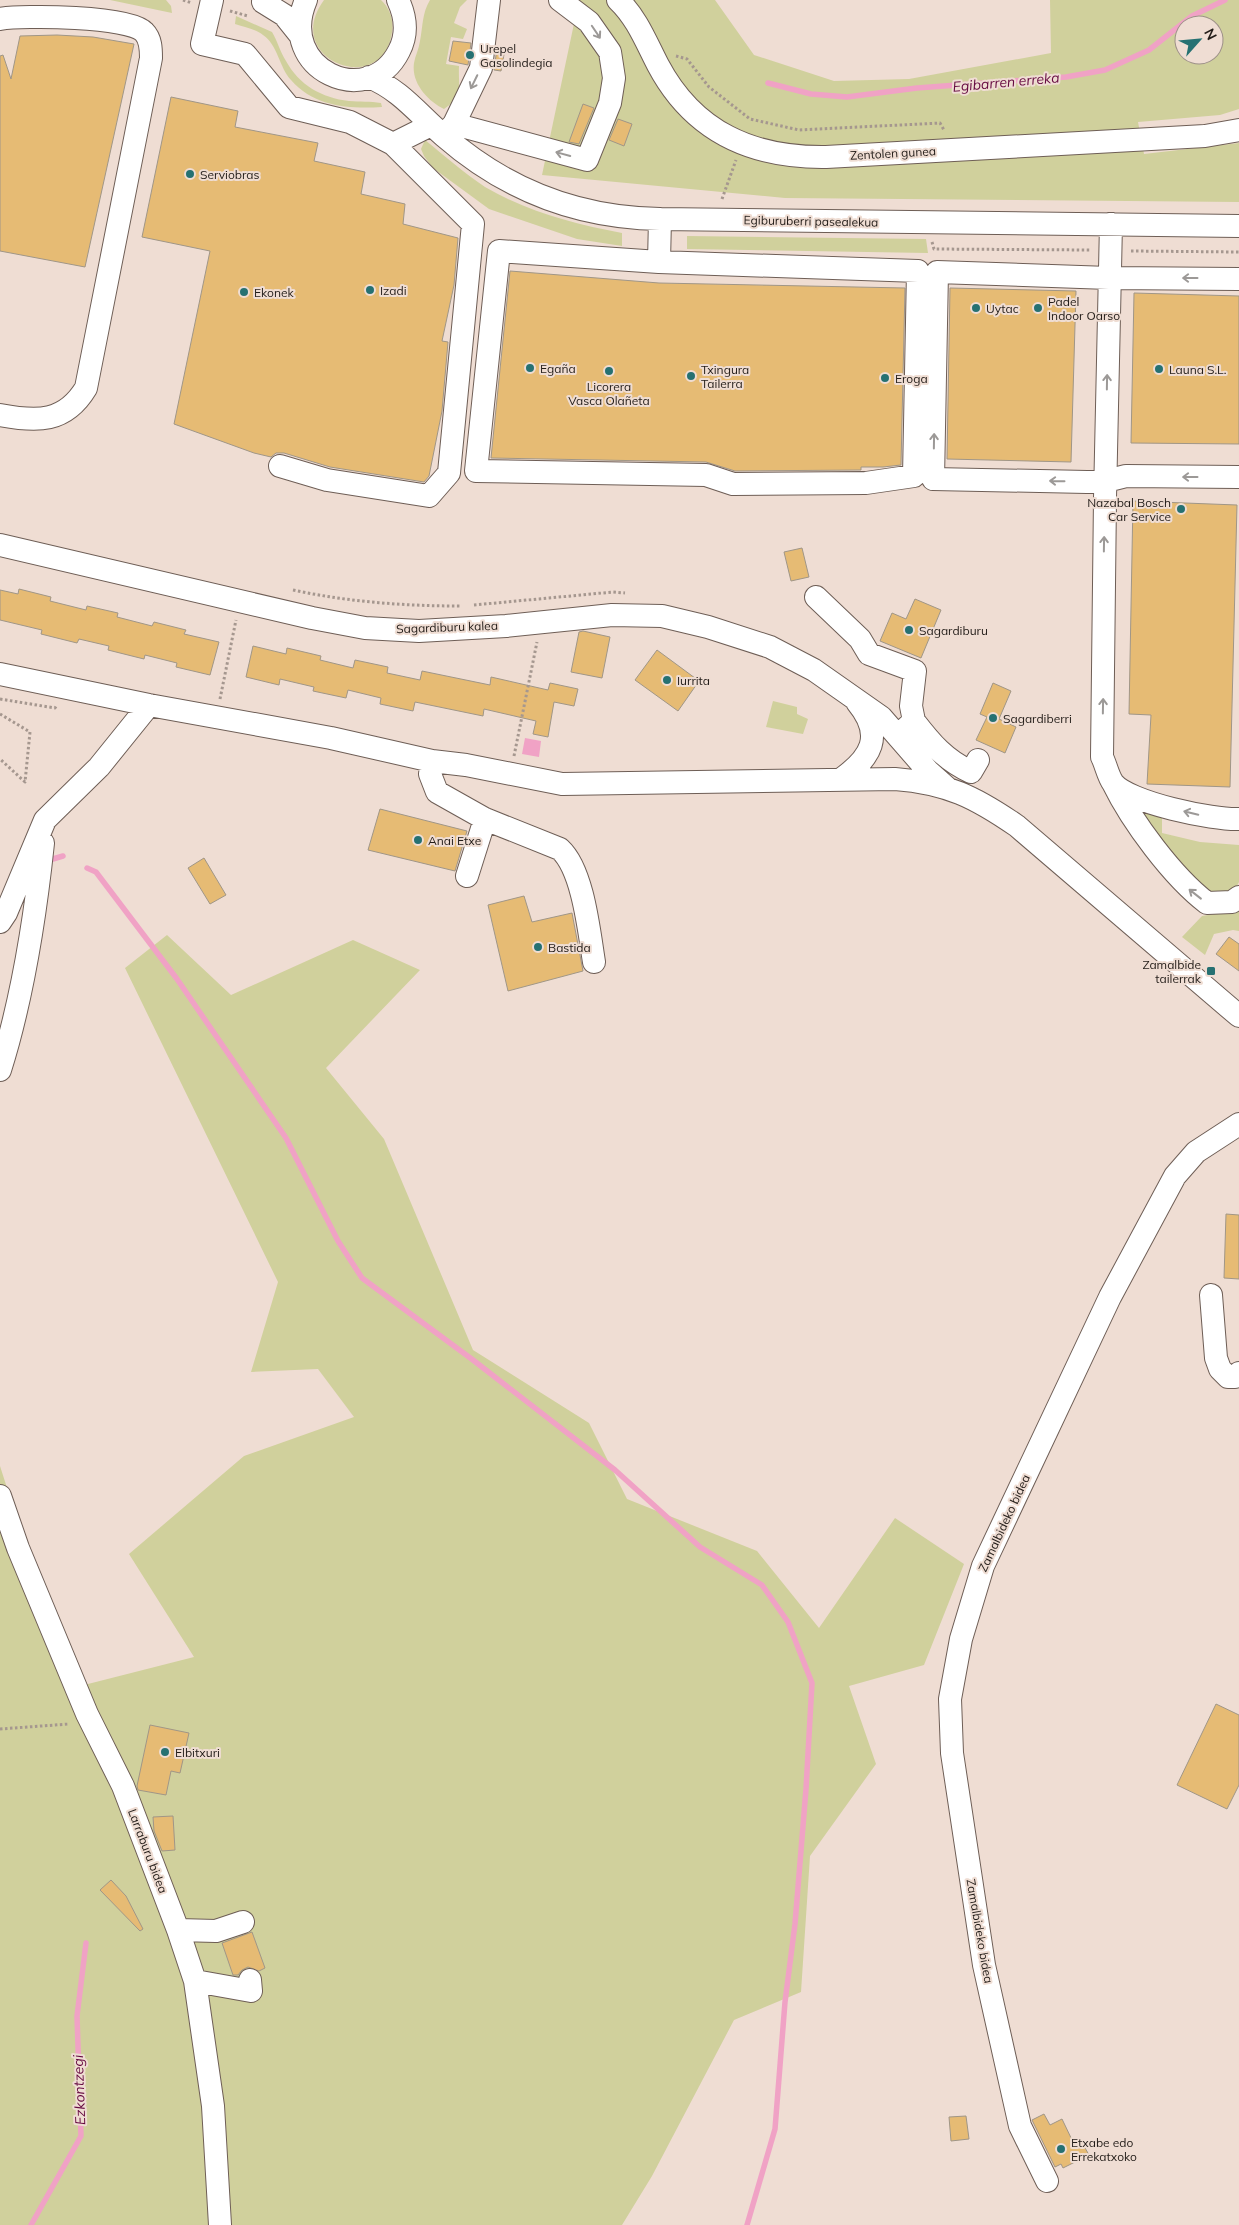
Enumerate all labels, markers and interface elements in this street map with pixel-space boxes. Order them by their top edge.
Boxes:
north arrow [1174,15,1224,65]
one-way arrow [591,25,602,39]
text: N [1200,25,1221,43]
place label: Urepel Gasolindegia [480,41,553,70]
marker: Urepel Gasolindegia [464,49,476,61]
water label: Egibarren erreka [952,68,1060,96]
one-way arrow [469,74,479,89]
street label: Zentolen gunea [850,143,936,163]
one-way arrow [555,149,571,158]
place label: Serviobras [200,167,259,182]
marker: Serviobras [184,168,196,180]
street label: Egiburuberri pasealekua [744,212,878,230]
one-way arrow [1183,273,1199,283]
place label: Izadi [380,283,407,298]
marker: Izadi [364,284,376,296]
place label: Ekonek [254,285,294,300]
marker: Ekonek [238,286,250,298]
place label: Padel Indoor Oarso [1048,294,1120,323]
place label: Uytac [986,301,1019,316]
marker: Uytac [970,302,982,314]
marker: Padel Indoor Oarso [1032,302,1044,314]
place label: Egaña [540,361,576,376]
marker: Egaña [524,362,536,374]
place label: Txingura Tailerra [701,362,749,391]
place label: Launa S.L. [1169,362,1227,377]
marker: Launa S.L. [1153,363,1165,375]
marker: Licorera Vasca Olañeta [603,365,615,377]
marker: Txingura Tailerra [685,370,697,382]
place label: Eroga [895,371,928,386]
marker: Eroga [879,372,891,384]
one-way arrow [1102,374,1112,390]
place label: Licorera Vasca Olañeta [568,379,650,408]
one-way arrow [929,433,938,449]
one-way arrow [1183,472,1199,482]
one-way arrow [1050,476,1066,486]
place label: Nazabal Bosch Car Service [1087,495,1171,524]
marker: Nazabal Bosch Car Service [1175,503,1187,515]
one-way arrow [1099,536,1109,552]
street label: Sagardiburu kalea [396,618,498,636]
place label: Sagardiburu [919,623,988,638]
marker: Sagardiburu [903,624,915,636]
place label: Iurrita [677,673,710,688]
marker: Iurrita [661,674,673,686]
one-way arrow [1098,699,1108,715]
place label: Sagardiberri [1003,711,1072,726]
marker: Sagardiberri [987,712,999,724]
one-way arrow [1183,808,1199,817]
place label: Anai Etxe [428,833,481,848]
marker: Anai Etxe [412,834,424,846]
one-way arrow [1189,889,1202,900]
place label: Bastida [548,940,591,955]
marker: Bastida [532,941,544,953]
place label: Zamalbide tailerrak [1142,957,1202,986]
marker: Zamalbide tailerrak [1205,965,1217,977]
street label: Zamalbideko bidea [975,1472,1033,1574]
place label: Elbitxuri [175,1745,220,1760]
marker: Elbitxuri [159,1746,171,1758]
street label: Larraburu bidea [125,1807,171,1895]
street label: Zamalbideko bidea [963,1878,997,1984]
water label: Ezkontzegi [69,2054,89,2125]
place label: Etxabe edo Errekatxoko [1071,2135,1137,2164]
marker: Etxabe edo Errekatxoko [1055,2143,1067,2155]

